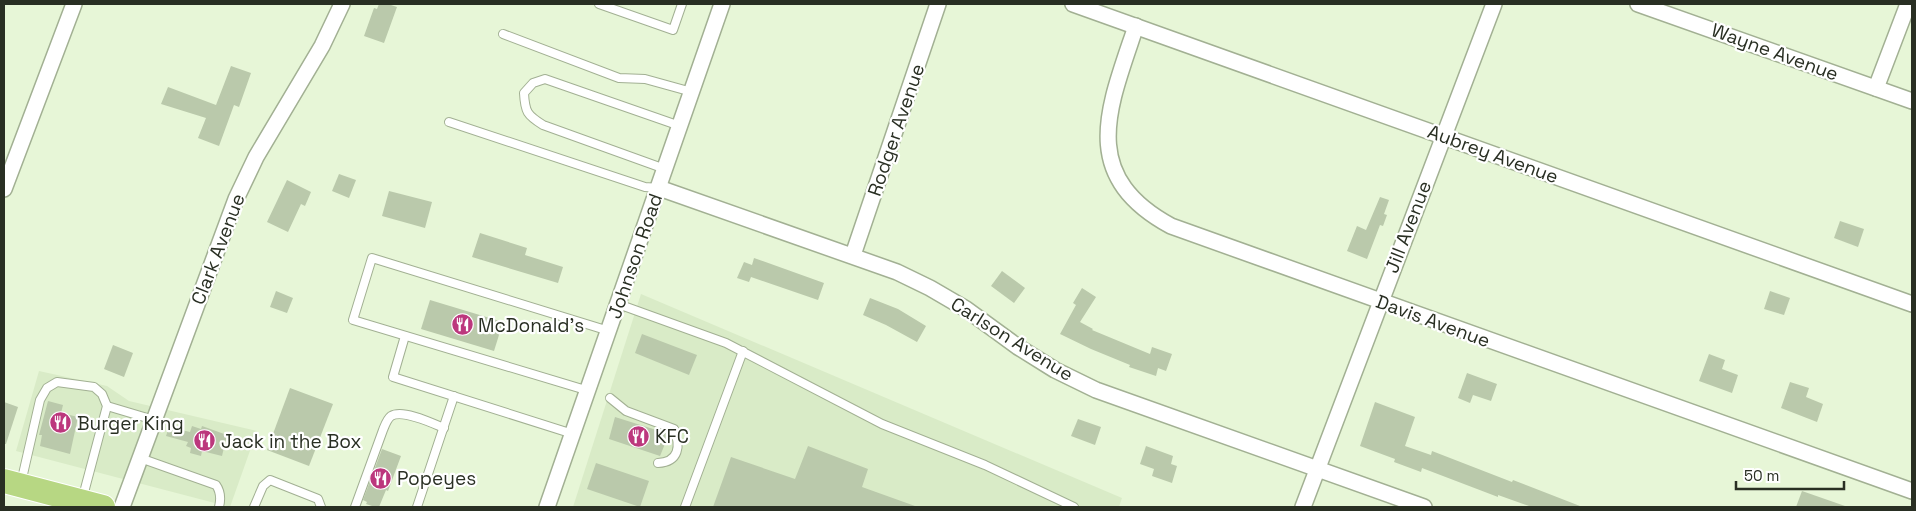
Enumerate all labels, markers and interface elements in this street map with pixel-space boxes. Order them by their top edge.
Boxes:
street label: Wayne Avenue [1708,17,1842,87]
street label: Rodger Avenue [862,61,930,199]
street label: Aubrey Avenue [1424,119,1562,189]
street label: Jill Avenue [1379,177,1437,277]
street label: Clark Avenue [185,190,251,308]
street label: Johnson Road [602,190,668,322]
street label: Davis Avenue [1372,289,1494,353]
street label: Carlson Avenue [946,291,1078,387]
restaurant icon: McDonald's [450,313,474,337]
place label: McDonald's [478,313,584,338]
restaurant icon: Burger King [49,411,73,435]
place label: Burger King [77,411,184,436]
restaurant icon: KFC [627,424,651,448]
place label: KFC [655,424,689,449]
restaurant icon: Jack in the Box [193,429,217,453]
place label: Jack in the Box [221,429,362,454]
scale bar [1736,458,1844,490]
restaurant icon: Popeyes [369,466,393,490]
place label: Popeyes [397,466,476,491]
text: 50 m [1744,466,1779,485]

